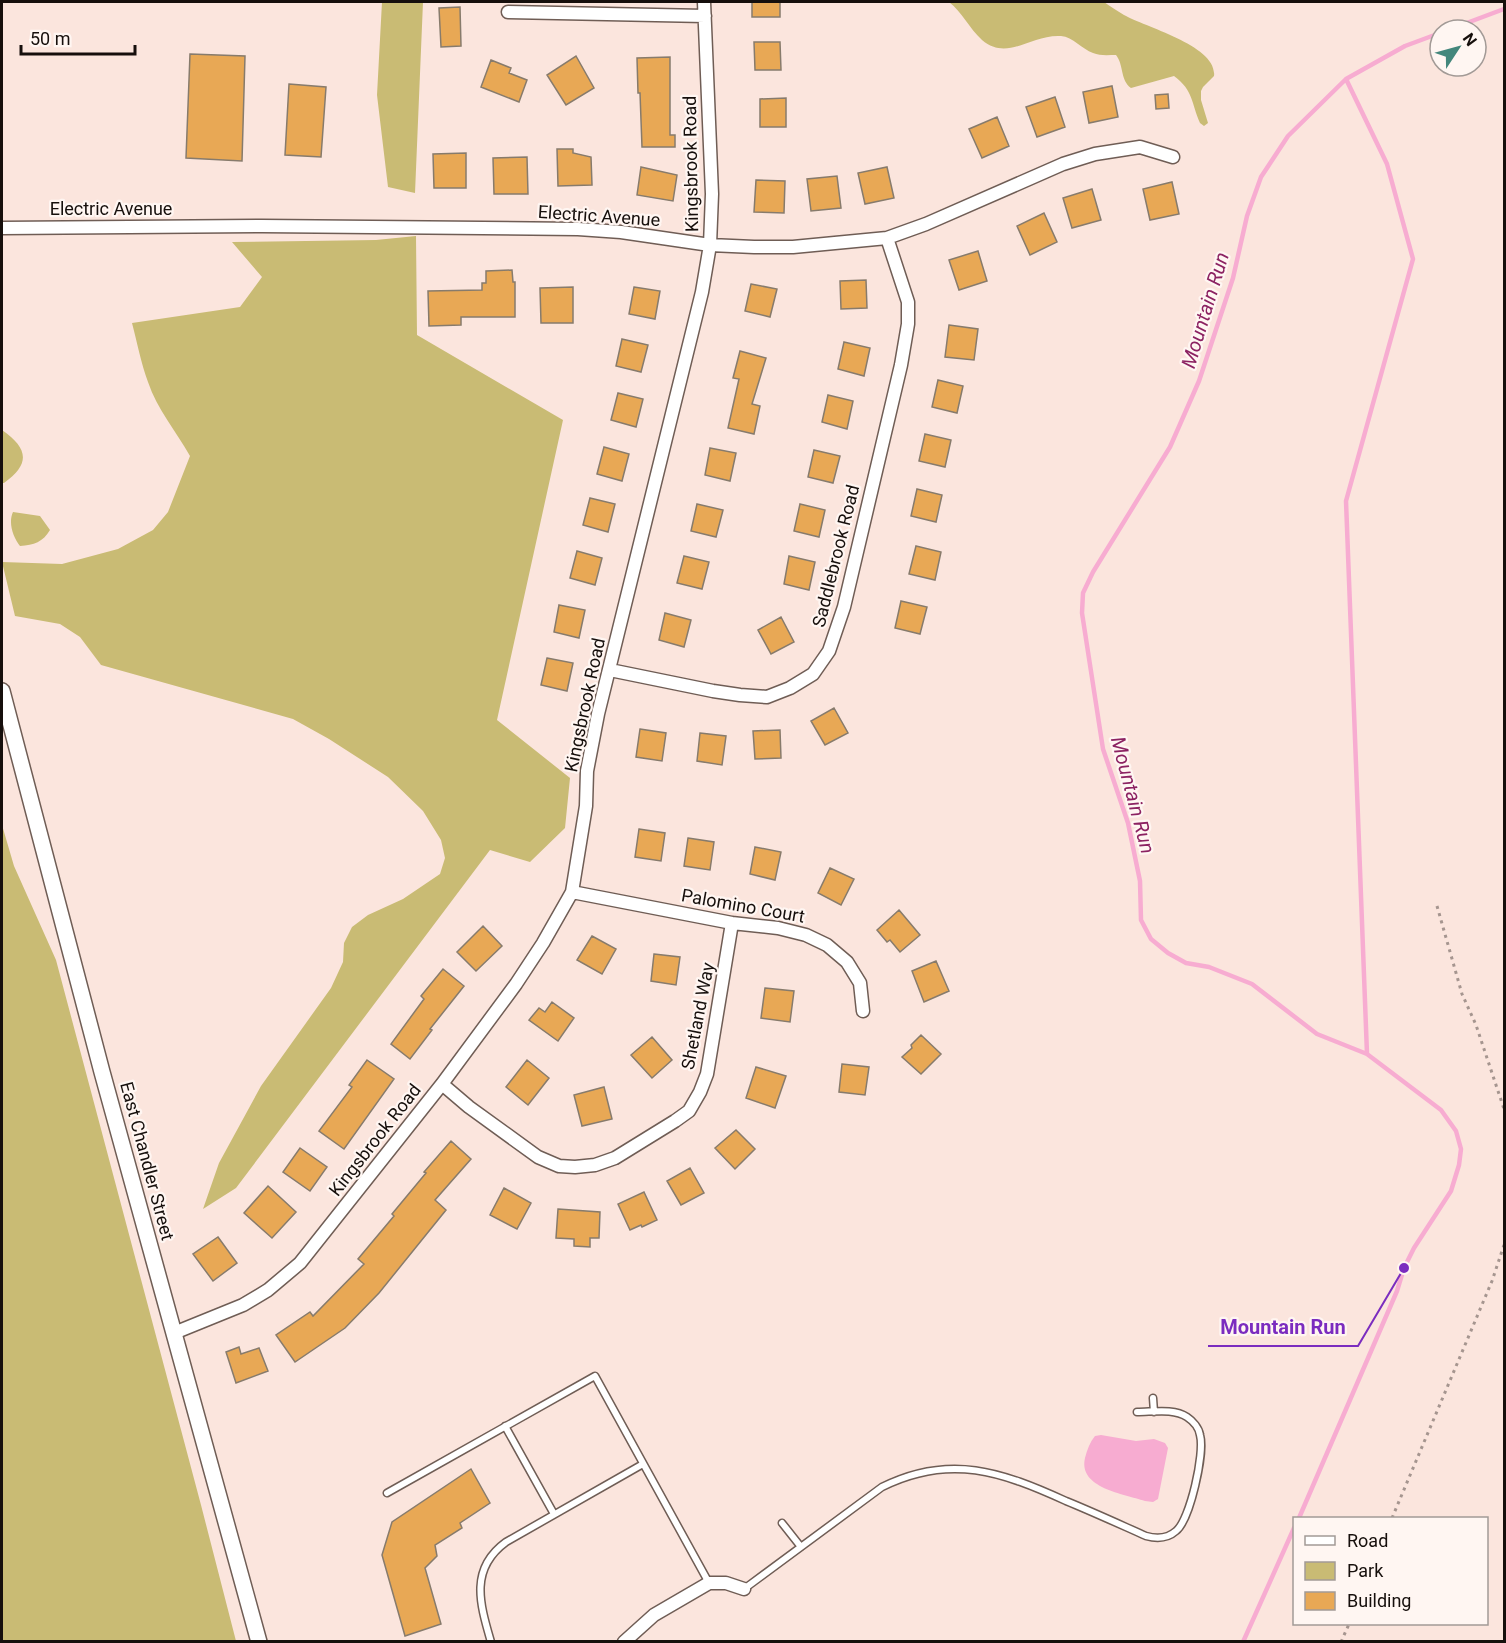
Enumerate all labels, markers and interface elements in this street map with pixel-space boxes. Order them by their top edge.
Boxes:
scale bar [21,18,135,56]
north arrow [1428,18,1488,78]
text: 50 m [30,28,70,49]
text: N [1459,29,1481,50]
street label: Kingsbrook Road [679,96,702,232]
street label: Electric Avenue [50,198,172,219]
street label: Electric Avenue [537,201,661,230]
water label: Mountain Run [1176,249,1234,371]
street label: Saddlebrook Road [808,482,863,629]
street label: Kingsbrook Road [560,636,609,774]
water label: Mountain Run [1106,734,1160,856]
street label: Palomino Court [680,884,806,927]
street label: Shetland Way [677,960,718,1071]
street label: East Chandler Street [116,1079,179,1242]
street label: Kingsbrook Road [324,1079,425,1200]
callout: Mountain Run [1208,1308,1358,1346]
text: Mountain Run [1220,1315,1346,1339]
legend [1293,1517,1488,1625]
text: Road [1347,1530,1388,1551]
text: Park [1347,1560,1384,1581]
text: Building [1347,1590,1411,1611]

